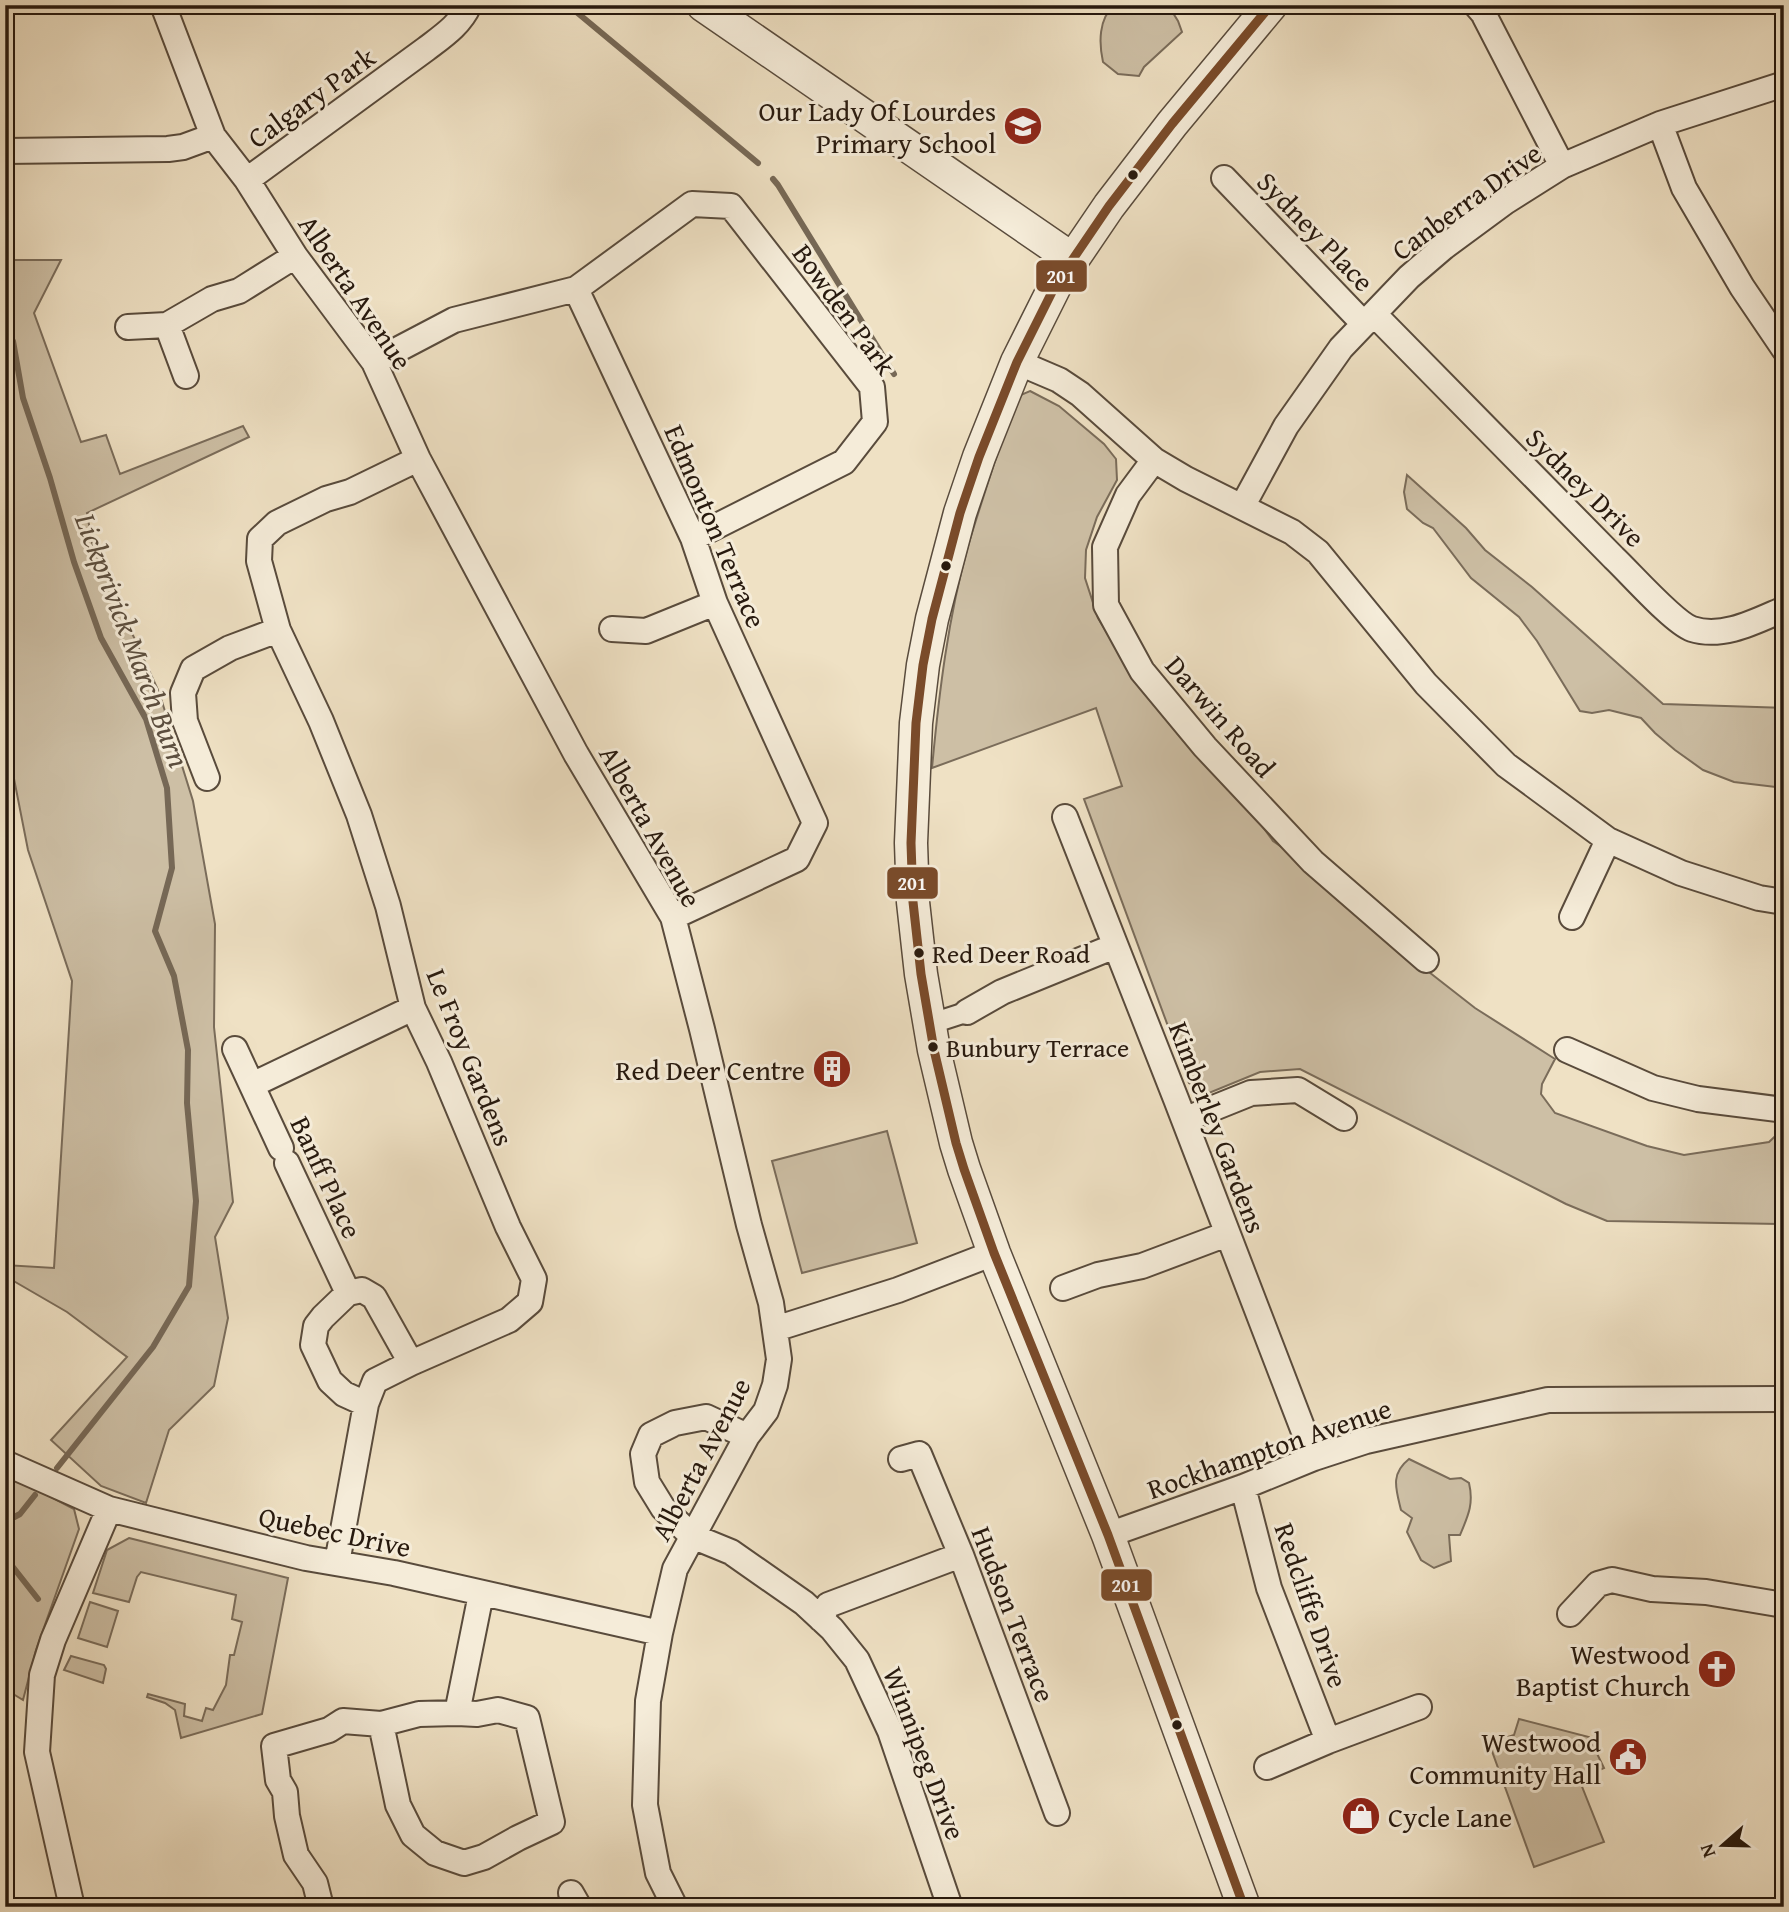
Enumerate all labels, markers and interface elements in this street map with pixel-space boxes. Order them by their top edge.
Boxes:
street label: Calgary Park [239,36,384,157]
place label: Our Lady Of Lourdes Primary School [759,90,996,163]
school or university icon: Our Lady Of Lourdes Primary School [1002,105,1044,147]
street label: Canberra Drive [1382,132,1550,270]
street label: Sydney Place [1248,162,1384,300]
unlabelled marker [1126,168,1140,182]
street label: Alberta Avenue [289,206,423,378]
street label: Bowden Park [783,235,907,384]
line badge: 201 [1035,259,1088,293]
text: 201 [1046,262,1076,290]
street label: Edmonton Terrace [655,418,777,634]
street label: Sydney Drive [1517,418,1655,556]
water label: Lickprivick March Burn [64,505,202,774]
unlabelled marker [939,559,953,573]
street label: Darwin Road [1156,646,1286,786]
street label: Alberta Avenue [590,738,712,914]
line badge: 201 [886,866,939,900]
text: 201 [897,869,927,897]
place label: Red Deer Road [932,934,1090,973]
marker: Red Deer Road [912,946,926,960]
street label: Le Froy Gardens [417,962,525,1152]
street label: Kimberley Gardens [1159,1015,1277,1239]
place label: Bunbury Terrace [946,1028,1129,1067]
marker: Bunbury Terrace [926,1040,940,1054]
building icon: Red Deer Centre [811,1048,853,1090]
place label: Red Deer Centre [615,1049,805,1090]
street label: Banff Place [281,1109,373,1245]
street label: Alberta Avenue [640,1370,760,1548]
street label: Rockhampton Avenue [1141,1387,1397,1509]
street label: Quebec Drive [255,1495,415,1567]
street label: Redcliffe Drive [1265,1517,1359,1693]
street label: Hudson Terrace [962,1520,1066,1708]
line badge: 201 [1100,1568,1153,1602]
text: 201 [1111,1571,1141,1599]
place label: Westwood Baptist Church [1516,1633,1690,1706]
church icon: Westwood Baptist Church [1696,1648,1738,1690]
street label: Winnipeg Drive [873,1661,977,1845]
unlabelled marker [1170,1718,1184,1732]
place label: Westwood Community Hall [1409,1721,1601,1794]
public building icon: Westwood Community Hall [1607,1736,1649,1778]
shop icon: Cycle Lane [1340,1795,1382,1837]
place label: Cycle Lane [1388,1796,1512,1837]
north arrow [1688,1811,1758,1881]
text: N [1692,1840,1722,1862]

